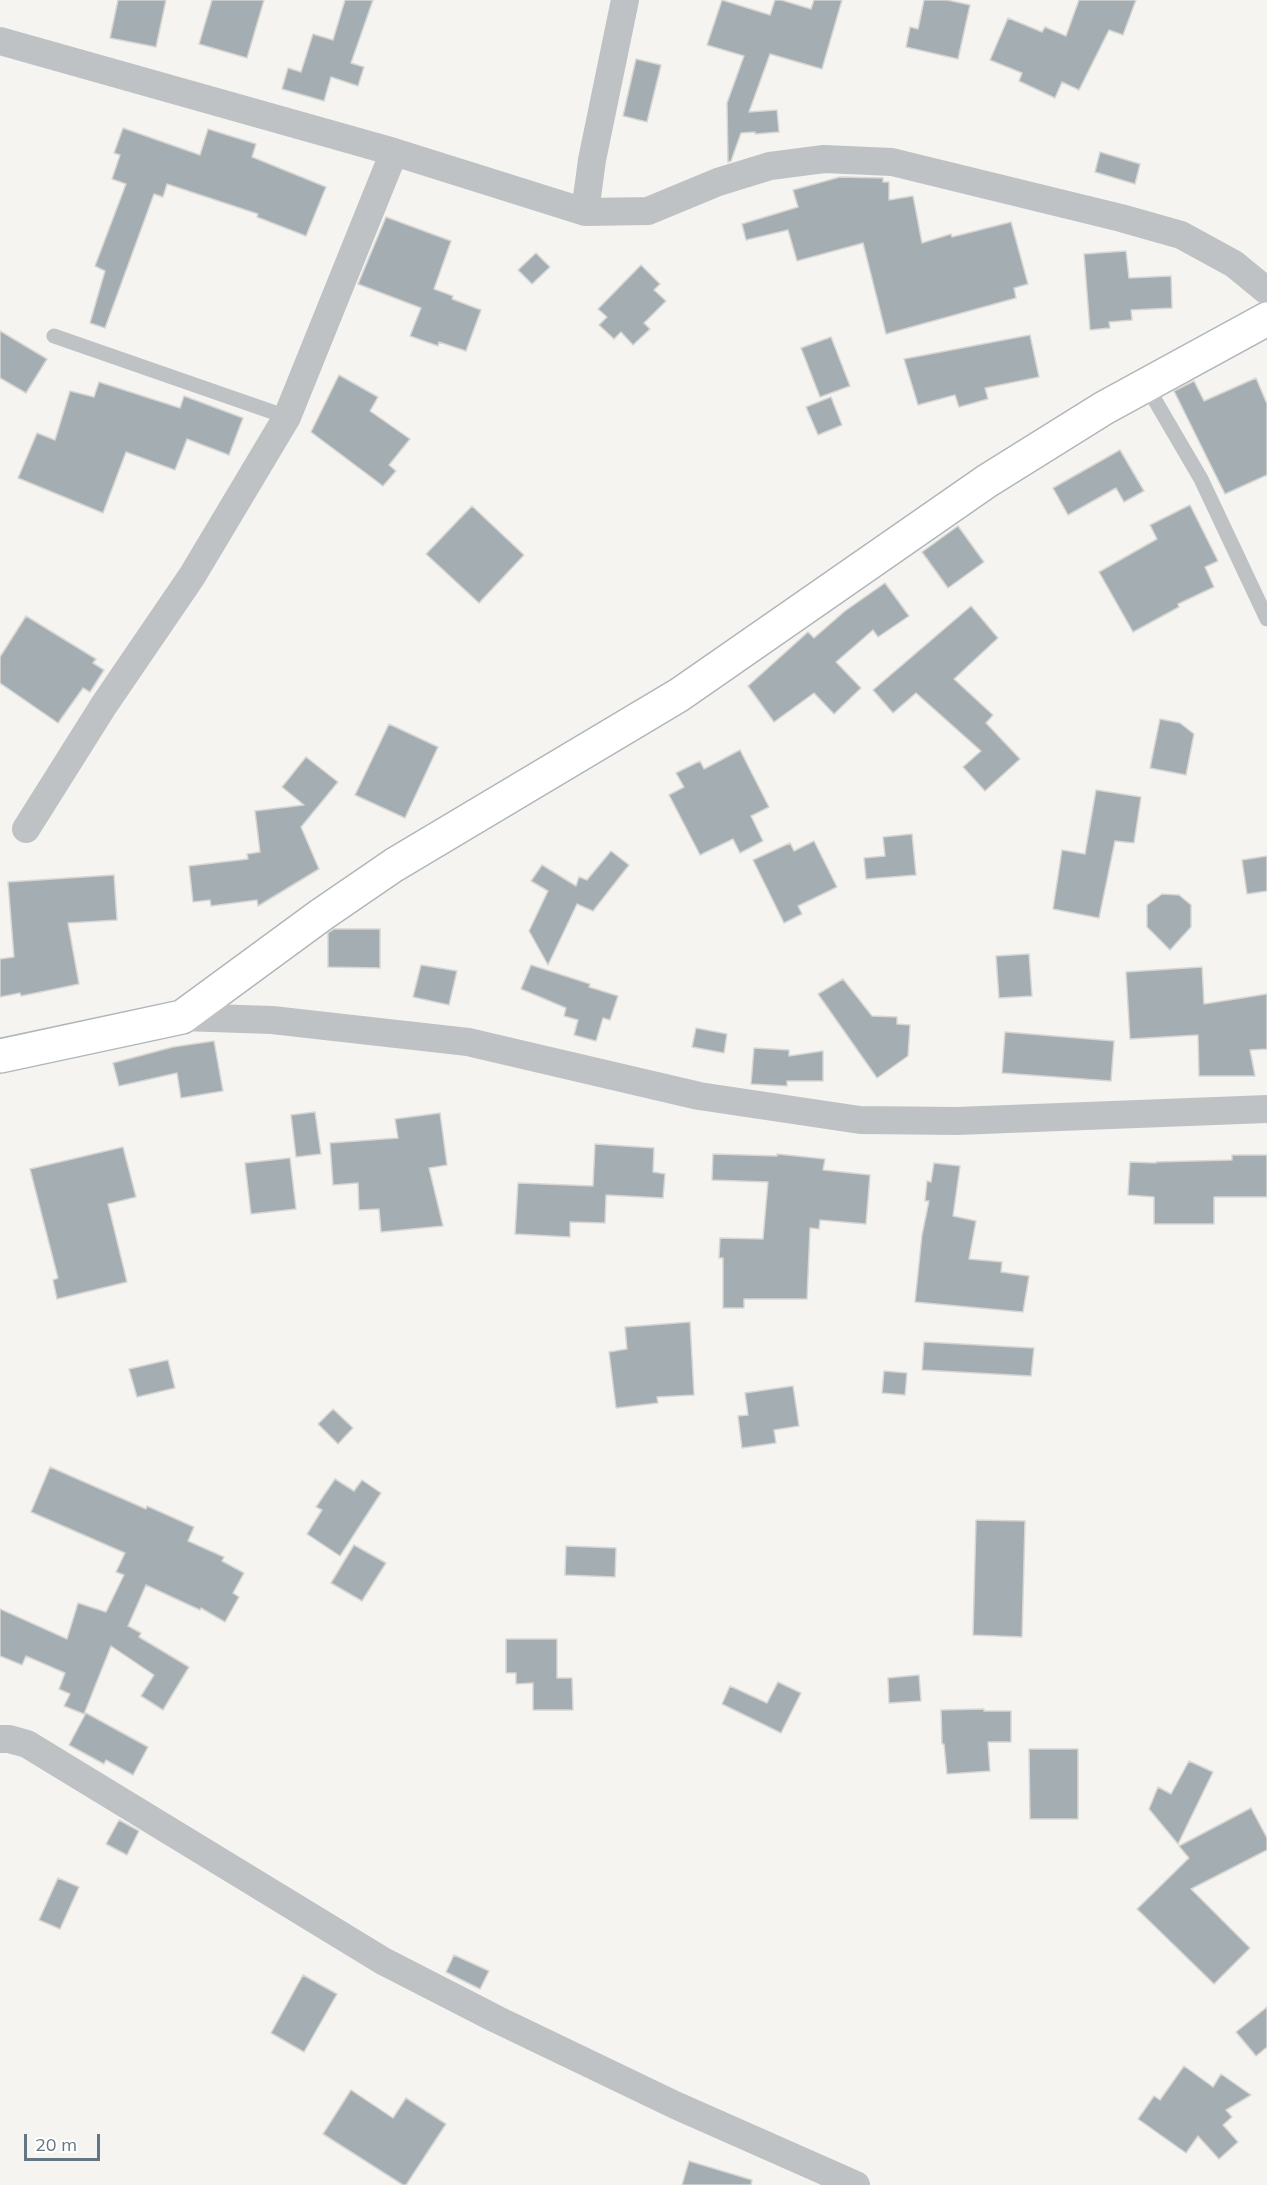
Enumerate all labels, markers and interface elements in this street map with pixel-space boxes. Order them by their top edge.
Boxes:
scale bar [27,2122,104,2160]
text: 20 m [35,2133,77,2156]

